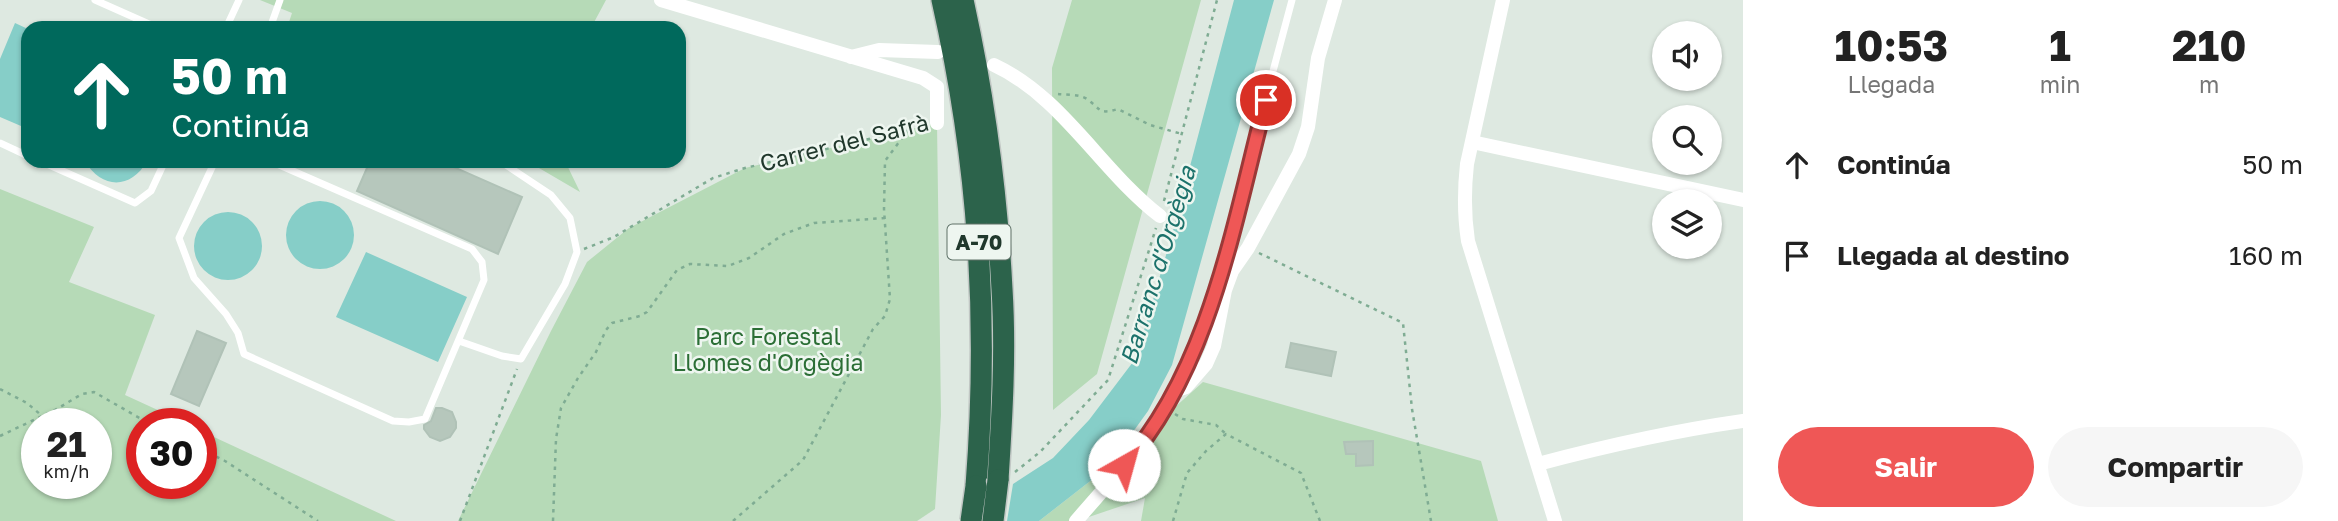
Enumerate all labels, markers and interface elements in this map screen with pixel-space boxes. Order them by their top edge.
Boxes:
text: 10:53 [1835,20,1948,70]
text: 1 [2049,20,2071,70]
text: 210 [2172,20,2246,70]
map controls [1652,21,1722,259]
button: sound [1652,21,1722,91]
text: 50 m [171,46,288,105]
icon: ahead [56,49,147,140]
pin [1236,70,1296,130]
text: Llegada [1848,70,1935,98]
text: min [2040,70,2080,98]
text: m [2199,70,2219,98]
icon: arrive [1247,81,1285,119]
button: search [1652,105,1722,175]
text: Continúa [171,106,310,144]
street label: Carrer del Safrà [757,108,931,176]
icon: ahead [1778,146,1816,184]
text: Continúa [1837,149,1951,180]
text: 50 m [2242,149,2303,180]
water label: Barranc d'Orgègia [1113,161,1202,368]
button: layers [1652,189,1722,259]
road number: A-70 [948,224,1010,260]
icon: arrive [1778,237,1816,275]
text: Llegada al destino [1837,240,2069,271]
text: 160 m [2229,240,2303,271]
park label: Parc Forestal Llomes d'Orgègia [672,322,864,376]
speed limit sign: 30 [126,408,217,499]
text: 21 [47,423,86,465]
button: Salir [1778,427,2034,507]
button: Compartir [2048,427,2303,507]
position arrow [1087,428,1161,502]
text: km/h [44,460,89,482]

